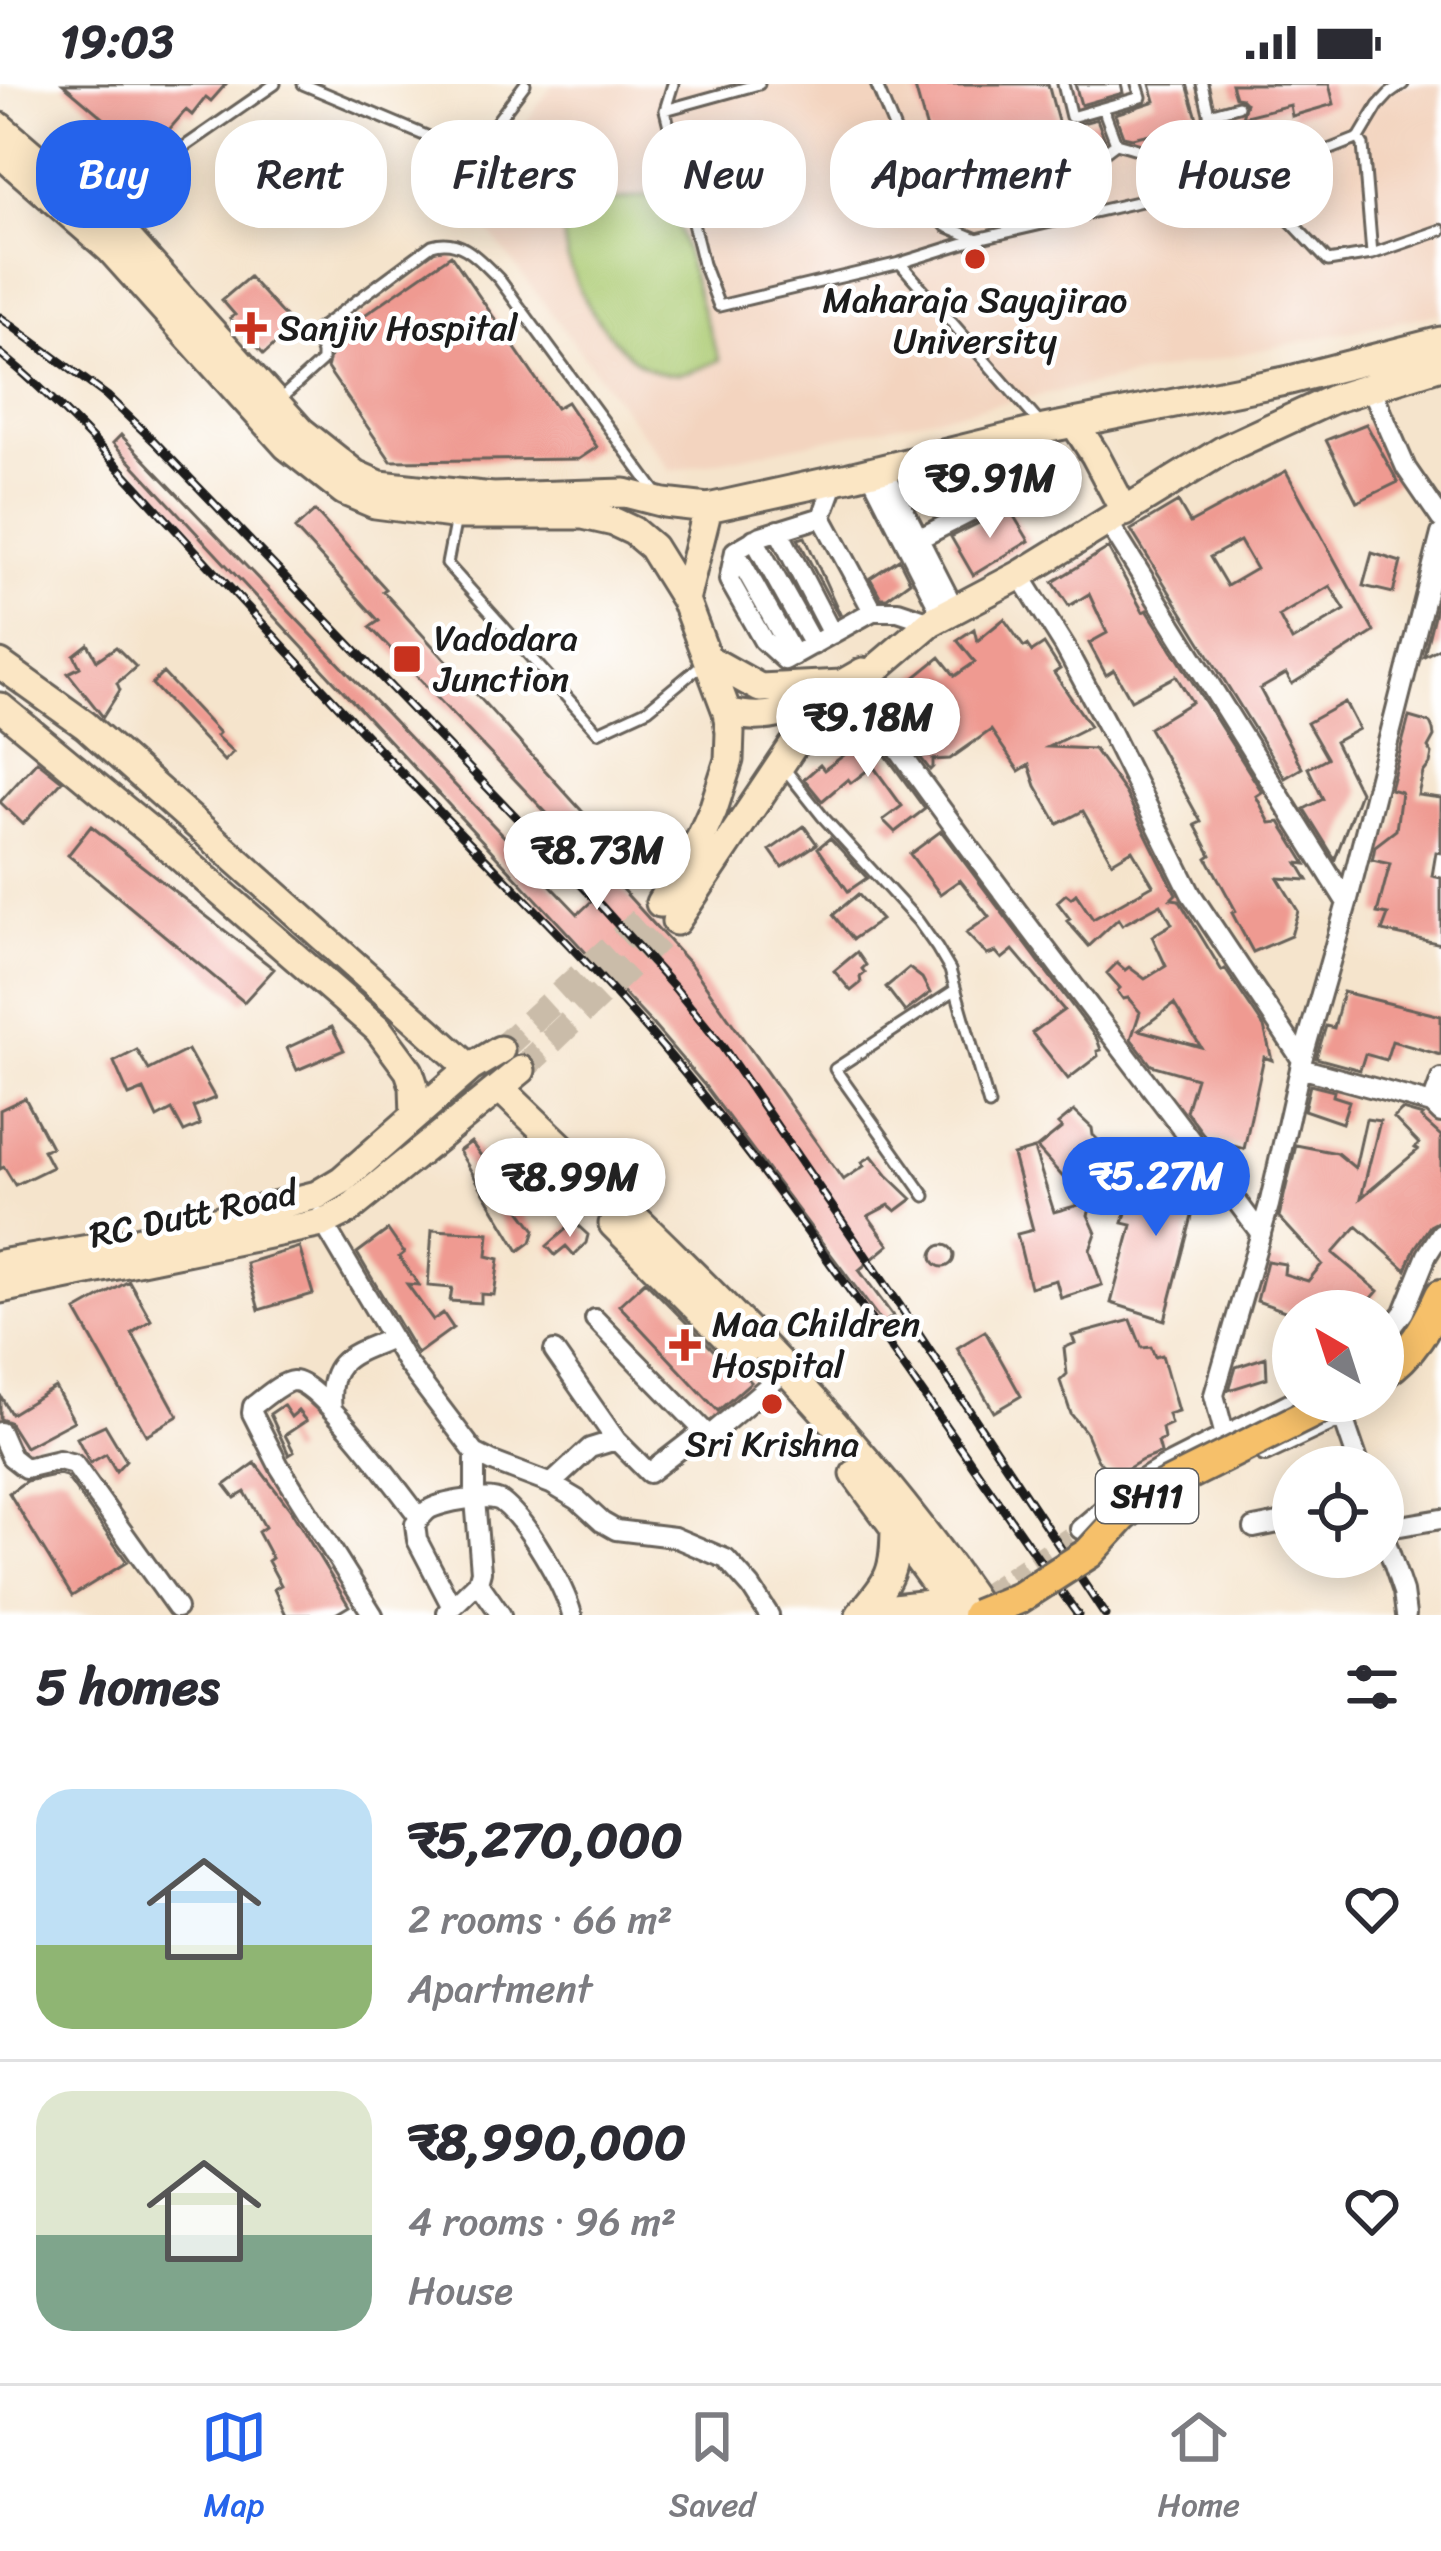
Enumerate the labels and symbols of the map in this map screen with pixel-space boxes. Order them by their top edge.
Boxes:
marker: Maharaja Sayajirao University [962,246,988,272]
place label: Maharaja Sayajirao University [823,268,1127,373]
place label: Sanjiv Hospital [278,296,518,360]
marker: Sanjiv Hospital [235,312,267,344]
pin: ₹9.91M [892,439,1088,541]
place label: Vadodara Junction [432,606,578,711]
marker: Vadodara Junction [391,643,423,675]
pin: ₹9.18M [770,678,966,780]
pin: ₹8.73M [499,811,695,913]
pin: ₹5.27M [1058,1137,1254,1239]
pin: ₹8.99M [472,1138,668,1240]
street label: RC Dutt Road [83,1160,306,1267]
north arrow [1272,1290,1404,1422]
place label: Maa Children Hospital [712,1292,920,1397]
marker: Maa Children Hospital [669,1329,701,1361]
marker: Sri Krishna [759,1391,785,1417]
place label: Sri Krishna [685,1412,859,1476]
road number: SH11 [1096,1469,1198,1523]

